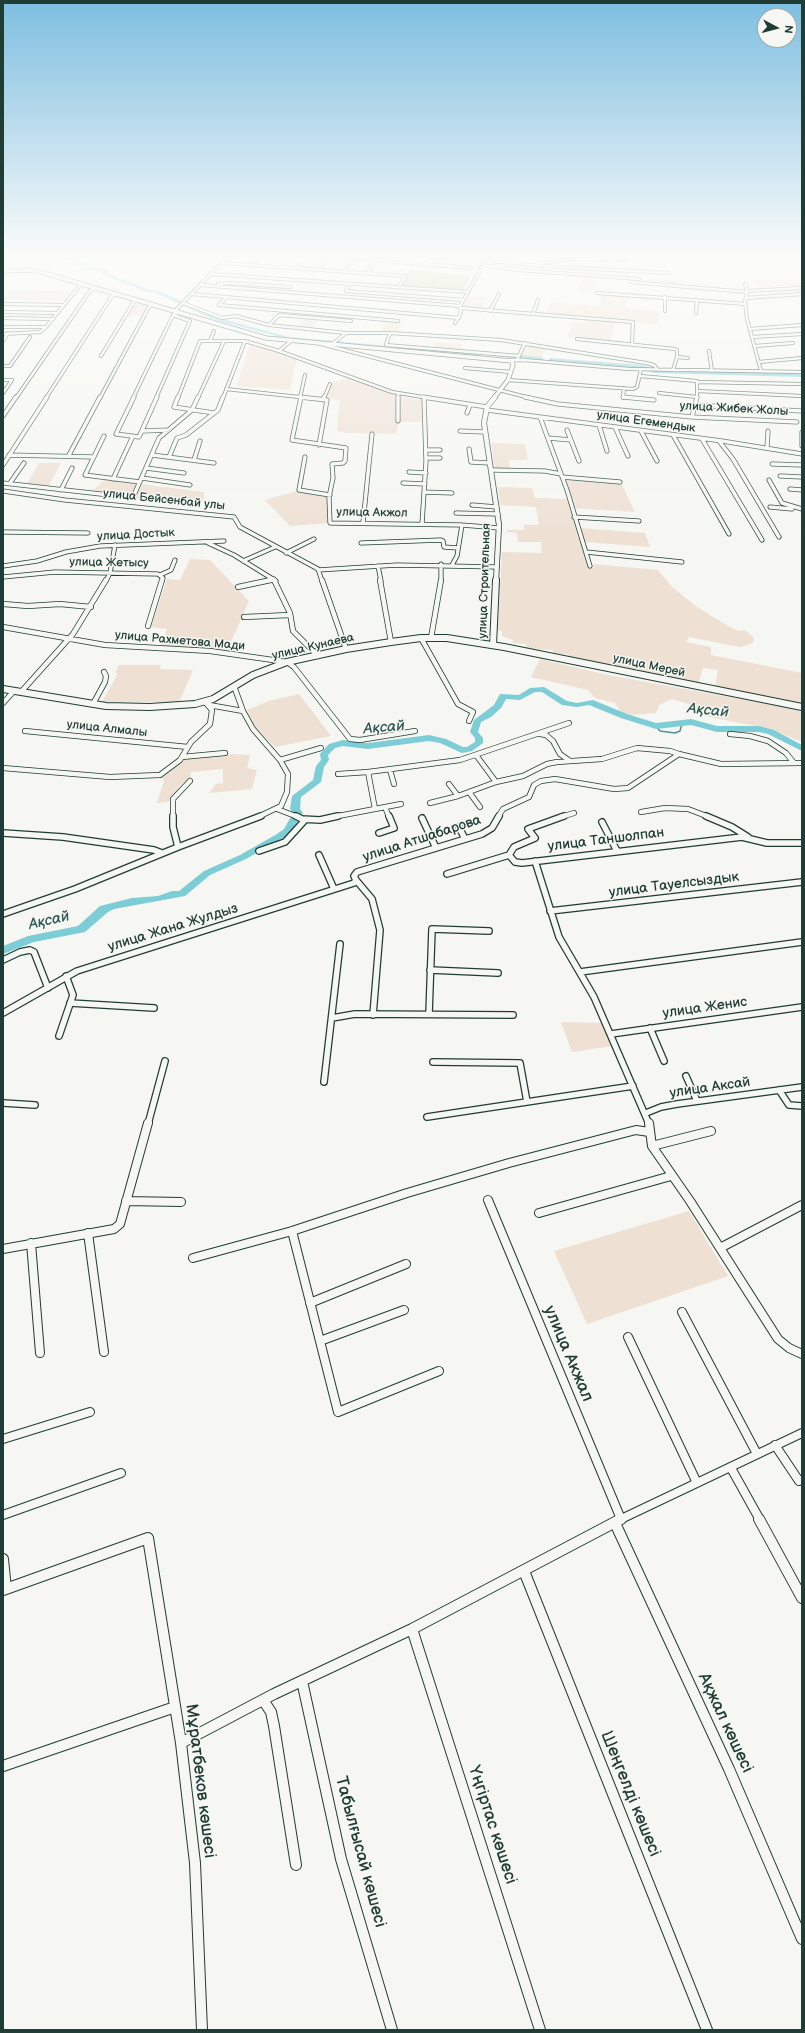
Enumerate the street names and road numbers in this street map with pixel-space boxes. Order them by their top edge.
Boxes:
street label: улица Жибек Жолы [679,399,789,419]
street label: улица Егемендык [596,408,696,436]
street label: улица Бейсенбай улы [102,486,226,514]
street label: улица Акжол [336,505,408,521]
street label: улица Строительная [476,523,494,639]
street label: улица Достык [97,526,175,544]
street label: улица Жетысу [69,555,149,571]
street label: улица Рахметова Мади [114,628,246,654]
street label: улица Кунаева [271,631,355,663]
street label: улица Мерей [612,651,686,681]
street label: улица Алмалы [66,718,148,740]
street label: улица Атшабарова [361,812,483,866]
street label: улица Таншолпан [547,825,665,855]
street label: улица Тауелсыздык [608,869,740,901]
street label: улица Жана Жулдыз [106,900,240,956]
street label: улица Женис [662,994,748,1022]
street label: улица Аксай [669,1074,751,1102]
street label: улица Акжал [539,1303,597,1405]
street label: Ақжал көшесі [693,1670,757,1776]
street label: Мұратбеков көшесі [180,1703,220,1859]
street label: Шеңгелді көшесі [595,1728,665,1860]
street label: Үңгіртас көшесі [463,1763,521,1887]
street label: Табылғысай көшесі [330,1774,390,1930]

